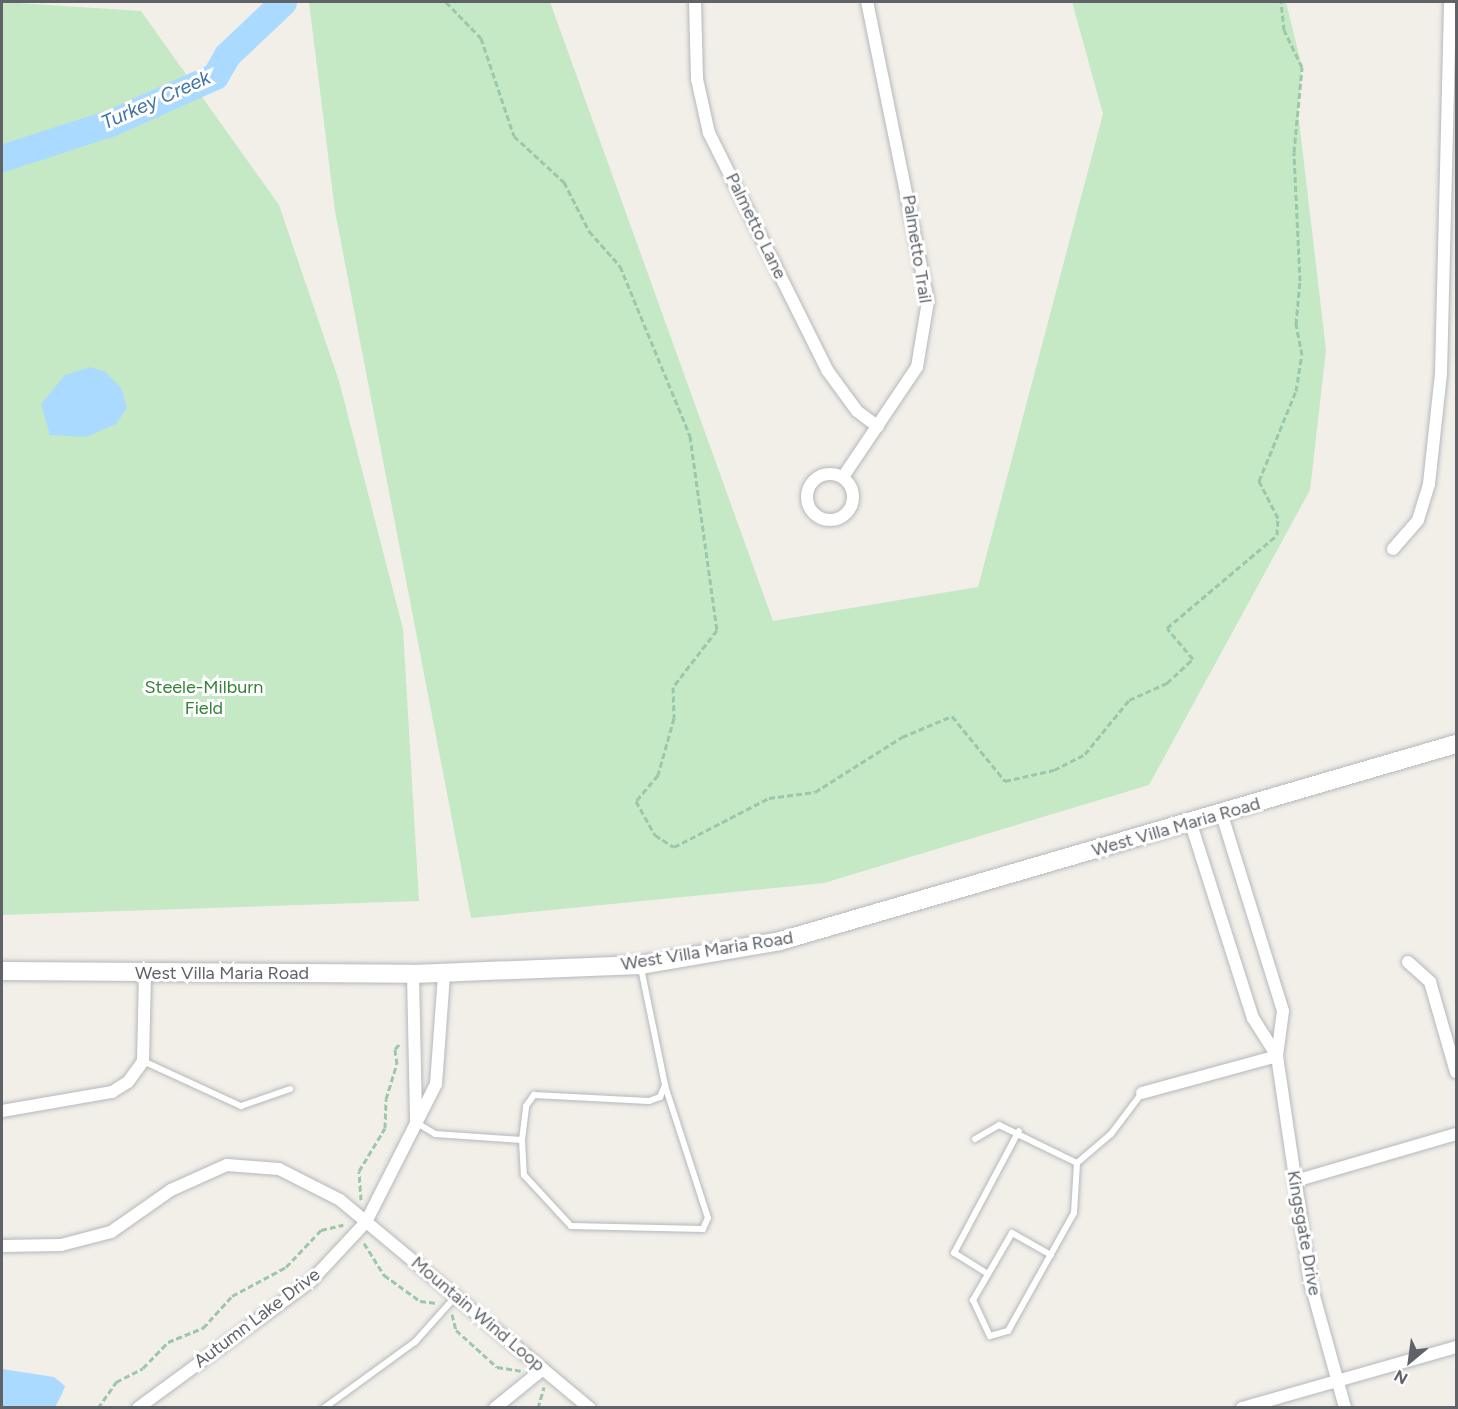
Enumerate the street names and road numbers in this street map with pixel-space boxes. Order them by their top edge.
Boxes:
street label: Palmetto Lane [721,169,791,283]
street label: Palmetto Trail [898,193,936,305]
street label: West Villa Maria Road [1089,793,1263,861]
street label: West Villa Maria Road [619,927,795,975]
street label: West Villa Maria Road [135,962,309,984]
street label: Kingsgate Drive [1282,1169,1326,1297]
street label: Mountain Wind Loop [407,1252,549,1376]
street label: Autumn Lake Drive [190,1264,324,1372]

